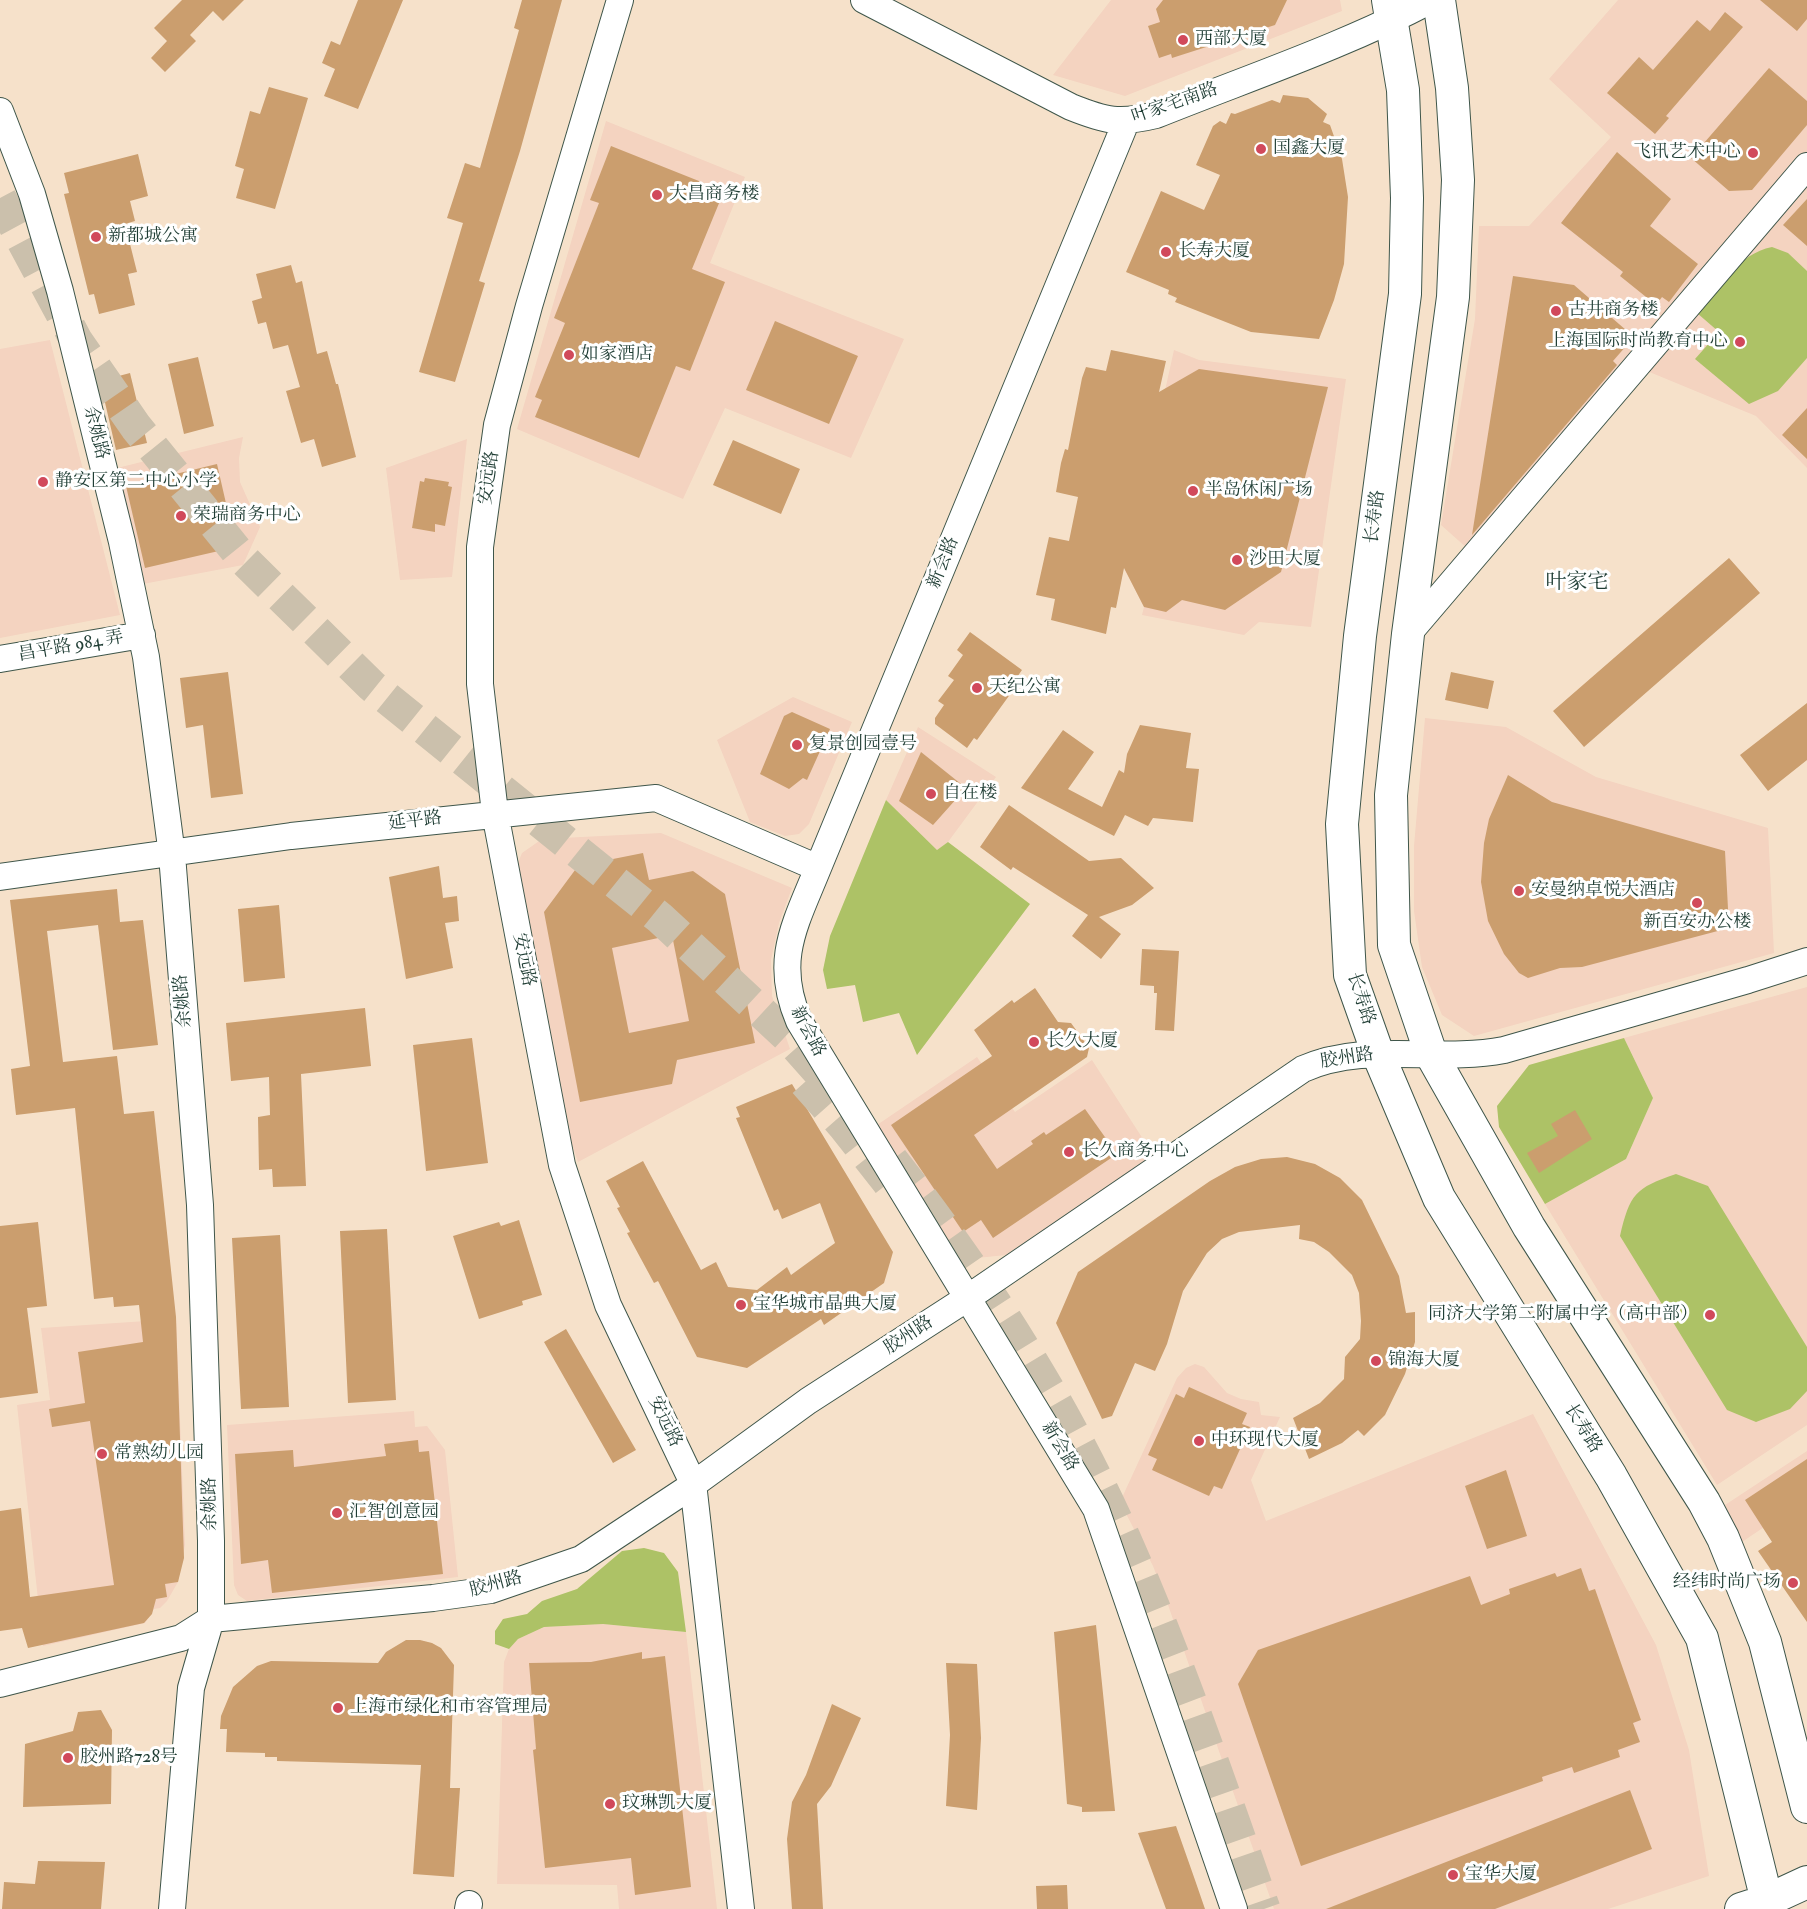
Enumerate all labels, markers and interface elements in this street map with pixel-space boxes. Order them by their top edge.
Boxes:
place label: 西部大厦 [1195,29,1267,51]
marker: 西部大厦 [1176,33,1190,47]
street label: 叶家宅南路 [1129,79,1221,129]
place label: 国鑫大厦 [1273,138,1345,160]
marker: 国鑫大厦 [1254,142,1268,156]
place label: 飞讯艺术中心 [1633,142,1741,164]
marker: 飞讯艺术中心 [1746,146,1760,160]
place label: 大昌商务楼 [669,184,759,206]
marker: 大昌商务楼 [650,188,664,202]
place label: 新都城公寓 [108,226,198,248]
marker: 新都城公寓 [89,230,103,244]
place label: 长寿大厦 [1178,241,1250,263]
marker: 长寿大厦 [1159,245,1173,259]
place label: 古井商务楼 [1568,300,1658,322]
marker: 古井商务楼 [1549,304,1563,318]
place label: 上海国际时尚教育中心 [1548,331,1728,353]
marker: 上海国际时尚教育中心 [1733,335,1747,349]
place label: 如家酒店 [581,344,653,366]
marker: 如家酒店 [562,348,576,362]
street label: 余姚路 [78,404,112,462]
street label: 安远路 [476,450,504,506]
place label: 静安区第二中心小学 [55,471,217,493]
marker: 静安区第二中心小学 [36,475,50,489]
place label: 半岛休闲广场 [1205,480,1313,502]
marker: 半岛休闲广场 [1186,484,1200,498]
street label: 长寿路 [1362,489,1390,545]
place label: 荣瑞商务中心 [193,505,301,527]
marker: 荣瑞商务中心 [174,509,188,523]
street label: 新会路 [924,534,964,592]
place label: 沙田大厦 [1249,549,1321,571]
marker: 沙田大厦 [1230,553,1244,567]
district label: 叶家宅 [1546,570,1608,596]
street label: 昌平路 984 弄 [16,627,126,667]
place label: 天纪公寓 [989,677,1061,699]
marker: 天纪公寓 [970,681,984,695]
place label: 复景创园壹号 [809,734,917,756]
marker: 复景创园壹号 [790,738,804,752]
place label: 自在楼 [943,783,997,805]
marker: 自在楼 [924,787,938,801]
street label: 延平路 [387,808,443,836]
place label: 安曼纳卓悦大酒店 [1531,880,1675,902]
marker: 安曼纳卓悦大酒店 [1512,884,1526,898]
marker: 新百安办公楼 [1690,896,1704,910]
place label: 新百安办公楼 [1643,912,1751,934]
street label: 安远路 [507,931,539,989]
street label: 长寿路 [1341,970,1379,1028]
street label: 余姚路 [171,973,197,1029]
street label: 新会路 [785,1003,829,1061]
place label: 长久大厦 [1046,1031,1118,1053]
marker: 长久大厦 [1027,1035,1041,1049]
street label: 胶州路 [1319,1044,1375,1074]
place label: 长久商务中心 [1081,1141,1189,1163]
marker: 长久商务中心 [1062,1145,1076,1159]
place label: 宝华城市晶典大厦 [753,1294,897,1316]
marker: 宝华城市晶典大厦 [734,1298,748,1312]
place label: 同济大学第二附属中学（高中部） [1428,1304,1698,1326]
marker: 同济大学第二附属中学（高中部） [1703,1308,1717,1322]
street label: 胶州路 [880,1312,938,1360]
place label: 锦海大厦 [1388,1350,1460,1372]
marker: 锦海大厦 [1369,1354,1383,1368]
street label: 安远路 [642,1393,686,1451]
street label: 长寿路 [1559,1400,1605,1458]
street label: 新会路 [1036,1418,1082,1476]
place label: 中环现代大厦 [1211,1430,1319,1452]
marker: 中环现代大厦 [1192,1434,1206,1448]
place label: 常熟幼儿园 [114,1443,204,1465]
marker: 常熟幼儿园 [95,1447,109,1461]
street label: 余姚路 [200,1477,222,1531]
place label: 汇智创意园 [349,1502,439,1524]
marker: 汇智创意园 [330,1506,344,1520]
street label: 胶州路 [467,1568,525,1602]
place label: 经纬时尚广场 [1673,1572,1781,1594]
marker: 经纬时尚广场 [1786,1576,1800,1590]
place label: 上海市绿化和市容管理局 [350,1697,548,1719]
marker: 上海市绿化和市容管理局 [331,1701,345,1715]
place label: 胶州路728号 [80,1747,178,1769]
marker: 胶州路728号 [61,1751,75,1765]
place label: 玟琳凯大厦 [622,1793,712,1815]
marker: 玟琳凯大厦 [603,1797,617,1811]
place label: 宝华大厦 [1465,1864,1537,1886]
marker: 宝华大厦 [1446,1868,1460,1882]

